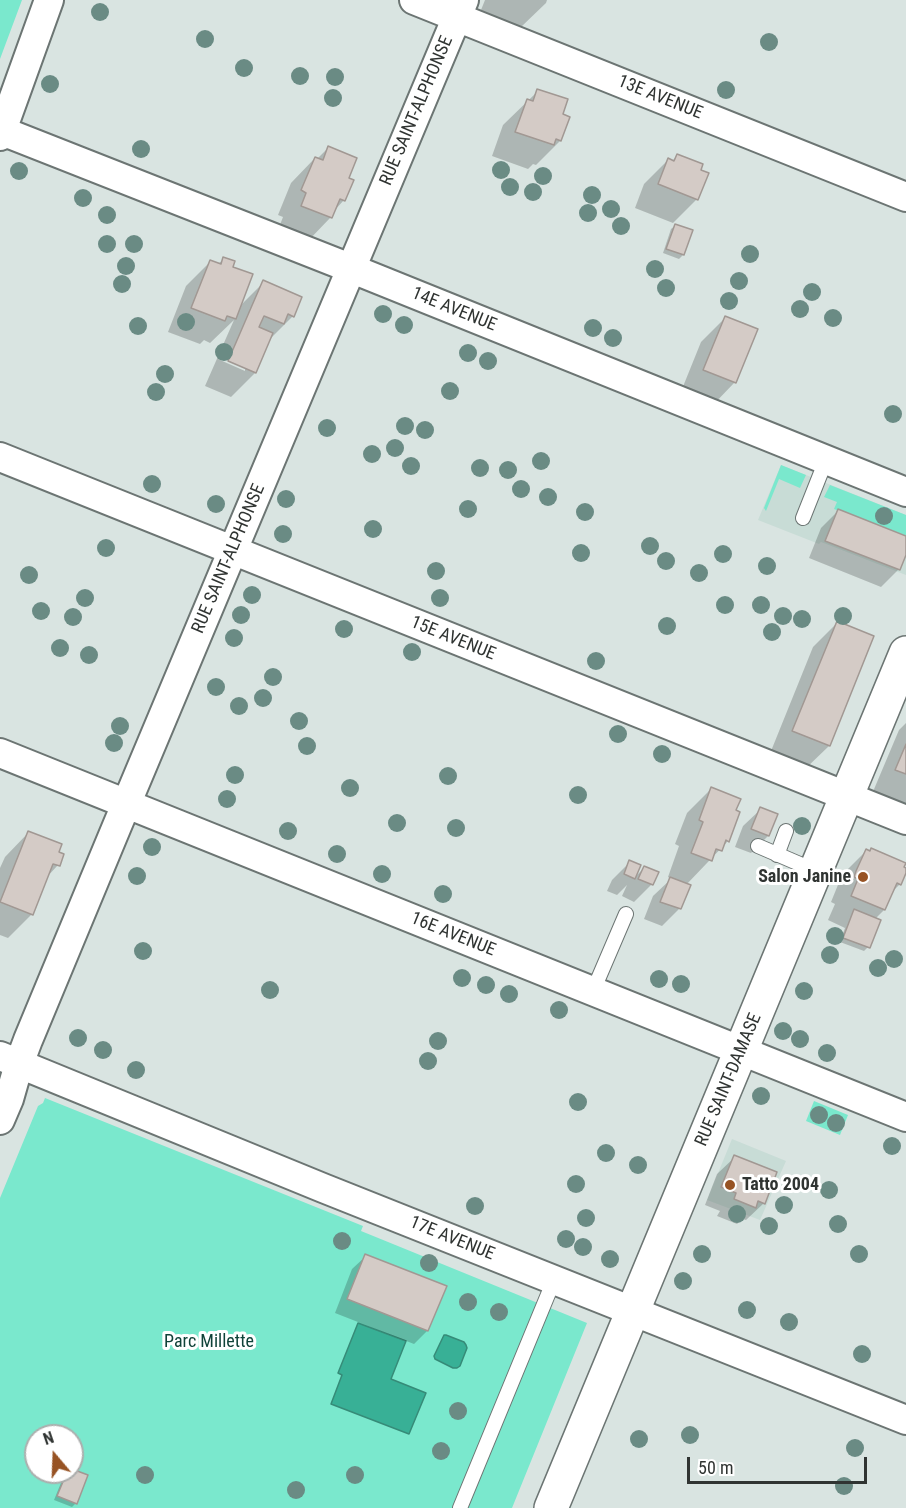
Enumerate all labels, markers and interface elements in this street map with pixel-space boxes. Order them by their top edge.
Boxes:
street label: RUE SAINT-ALPHONSE [376,33,458,189]
street label: 13E AVENUE [614,71,706,125]
street label: 14E AVENUE [408,283,500,337]
street label: RUE SAINT-ALPHONSE [188,481,270,637]
street label: 15E AVENUE [407,612,499,666]
place label: Salon Janine [758,866,851,888]
marker: Salon Janine [856,870,870,884]
street label: 16E AVENUE [407,908,499,962]
street label: RUE SAINT-DAMASE [691,1010,767,1150]
place label: Tatto 2004 [742,1174,819,1196]
marker: Tatto 2004 [723,1178,737,1192]
street label: 17E AVENUE [406,1212,498,1266]
park label: Parc Millette [164,1331,254,1353]
north arrow [24,1424,84,1484]
text: N [41,1428,56,1449]
scale bar [690,1445,870,1483]
text: 50 m [698,1457,733,1478]

